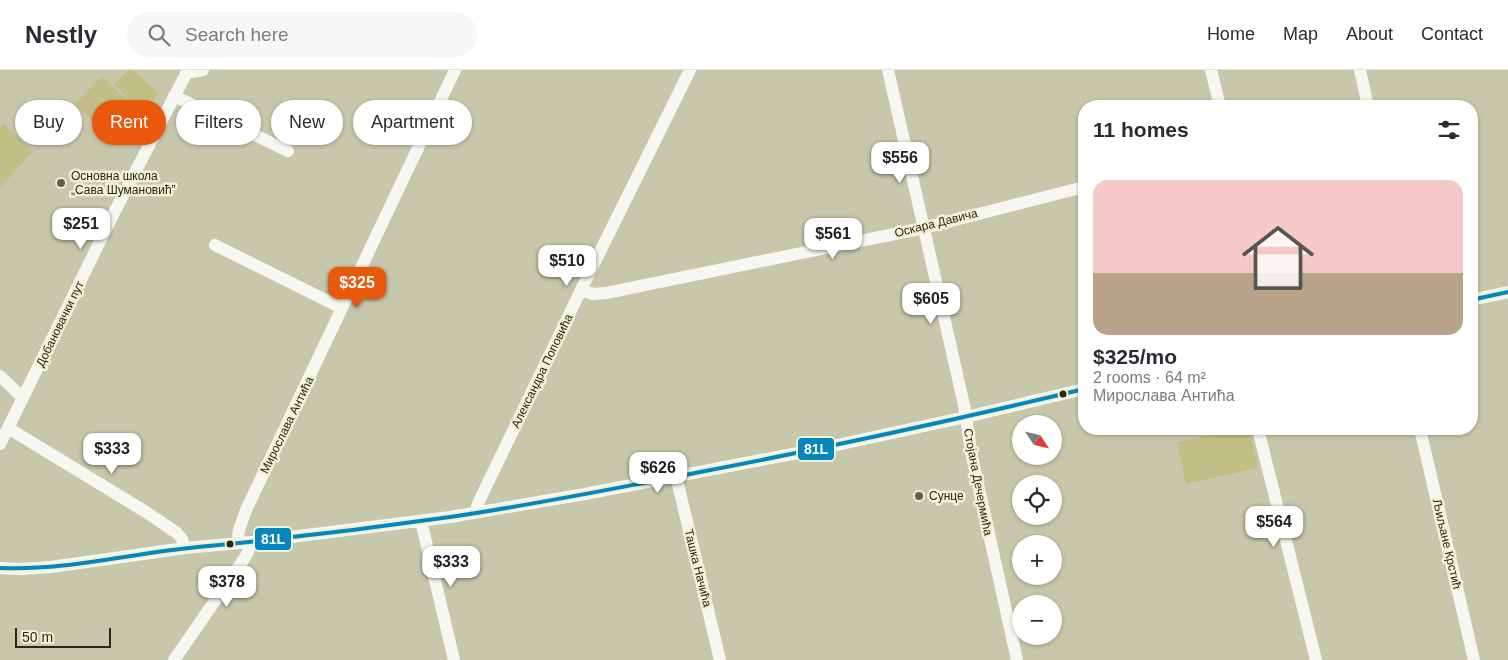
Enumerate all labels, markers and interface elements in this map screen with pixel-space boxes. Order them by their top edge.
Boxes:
search box [127,12,477,57]
text: Nestly [25,21,97,48]
icon: search [145,21,173,49]
text: Search here [185,24,289,45]
text: Home [1207,24,1255,44]
text: Map [1283,24,1318,44]
text: About [1346,24,1393,44]
text: Contact [1421,24,1483,44]
chip: Buy [15,100,82,145]
chip: Rent [92,100,166,145]
chip: Filters [176,100,261,145]
chip: New [271,100,343,145]
chip: Apartment [353,100,472,145]
icon: filters [1435,116,1463,144]
text: 11 homes [1093,118,1189,141]
pin: $556 [870,142,930,184]
text: $556 [882,149,918,166]
place label: Основна школа „Сава Шумановић” [71,169,176,197]
marker: Основна школа „Сава Шумановић” [55,177,67,189]
street label: Оскара Давича [893,206,979,240]
pin: $251 [51,208,111,250]
icon: home [1233,213,1323,303]
text: $251 [63,215,99,232]
pin: $561 [803,218,863,260]
text: $561 [815,225,851,242]
pin: $510 [537,244,597,287]
text: $510 [549,252,585,269]
pin: $325 [327,266,387,309]
text: $325 [339,274,375,291]
street label: Добановачки пут [33,278,87,369]
pin: $605 [901,282,961,325]
text: $605 [913,290,949,307]
street label: Александра Поповића [508,311,576,430]
text: $325/mo [1093,345,1177,368]
text: 2 rooms · 64 m² [1093,369,1206,386]
street label: Мирослава Антића [257,374,317,476]
text: Мирослава Антића [1093,387,1235,404]
unlabelled marker [1058,389,1068,399]
north arrow [1012,415,1062,465]
map controls [1012,415,1062,645]
street label: Стојана Дечермића [961,427,995,537]
pin: $333 [82,432,142,475]
line badge: 81L [797,437,835,461]
text: $333 [94,440,130,457]
text: 81L [804,441,829,457]
pin: $626 [628,452,688,494]
text: $626 [640,459,676,476]
button: locate [1012,475,1062,525]
place label: Сунце [929,489,964,503]
marker: Сунце [913,490,925,502]
street label: Љиљане Крстић [1430,498,1464,590]
pin: $564 [1244,506,1304,548]
text: $564 [1256,513,1292,530]
line badge: 81L [254,527,292,551]
street label: Ташка Начића [682,527,715,609]
text: 81L [261,531,286,547]
button: + [1012,535,1062,585]
unlabelled marker [225,539,235,549]
pin: $333 [421,546,481,588]
text: $333 [433,553,469,570]
pin: $378 [197,566,257,608]
text: $378 [209,573,245,590]
button: − [1012,595,1062,645]
scale bar [15,625,111,648]
text: 50 m [22,629,53,645]

